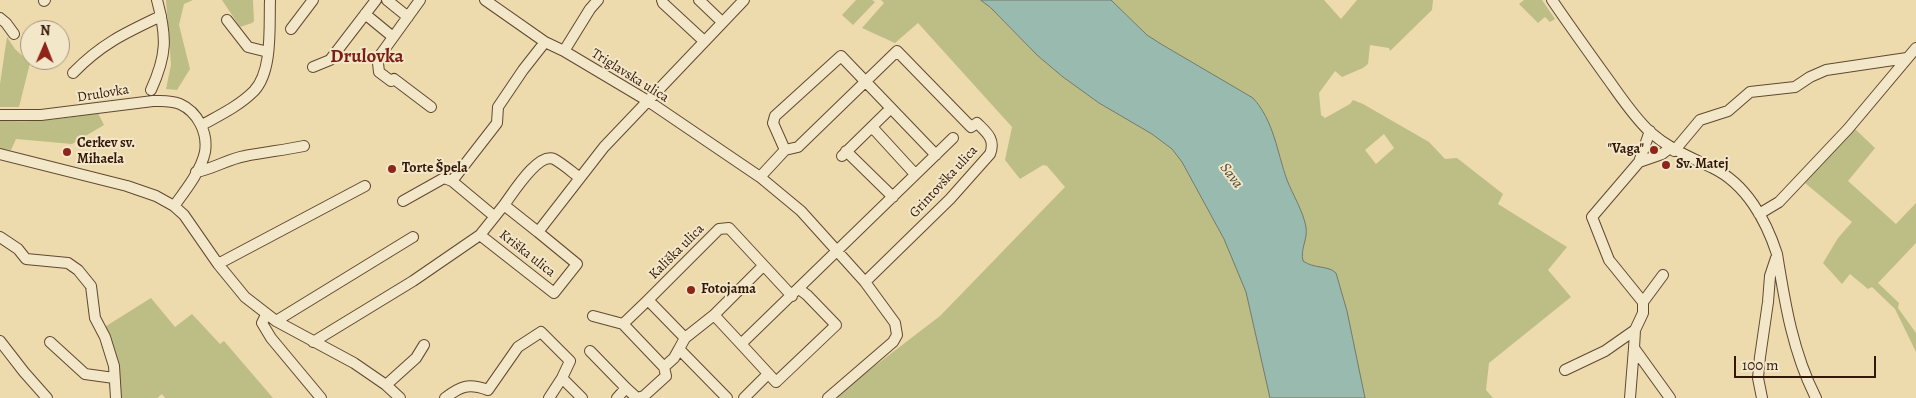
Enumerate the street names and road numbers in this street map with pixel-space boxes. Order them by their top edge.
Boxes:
street label: Triglavska ulica [588,45,672,107]
street label: Drulovka [76,82,130,106]
street label: Grintovška ulica [906,142,982,222]
street label: Kališka ulica [646,221,708,283]
street label: Kriška ulica [495,227,559,281]

